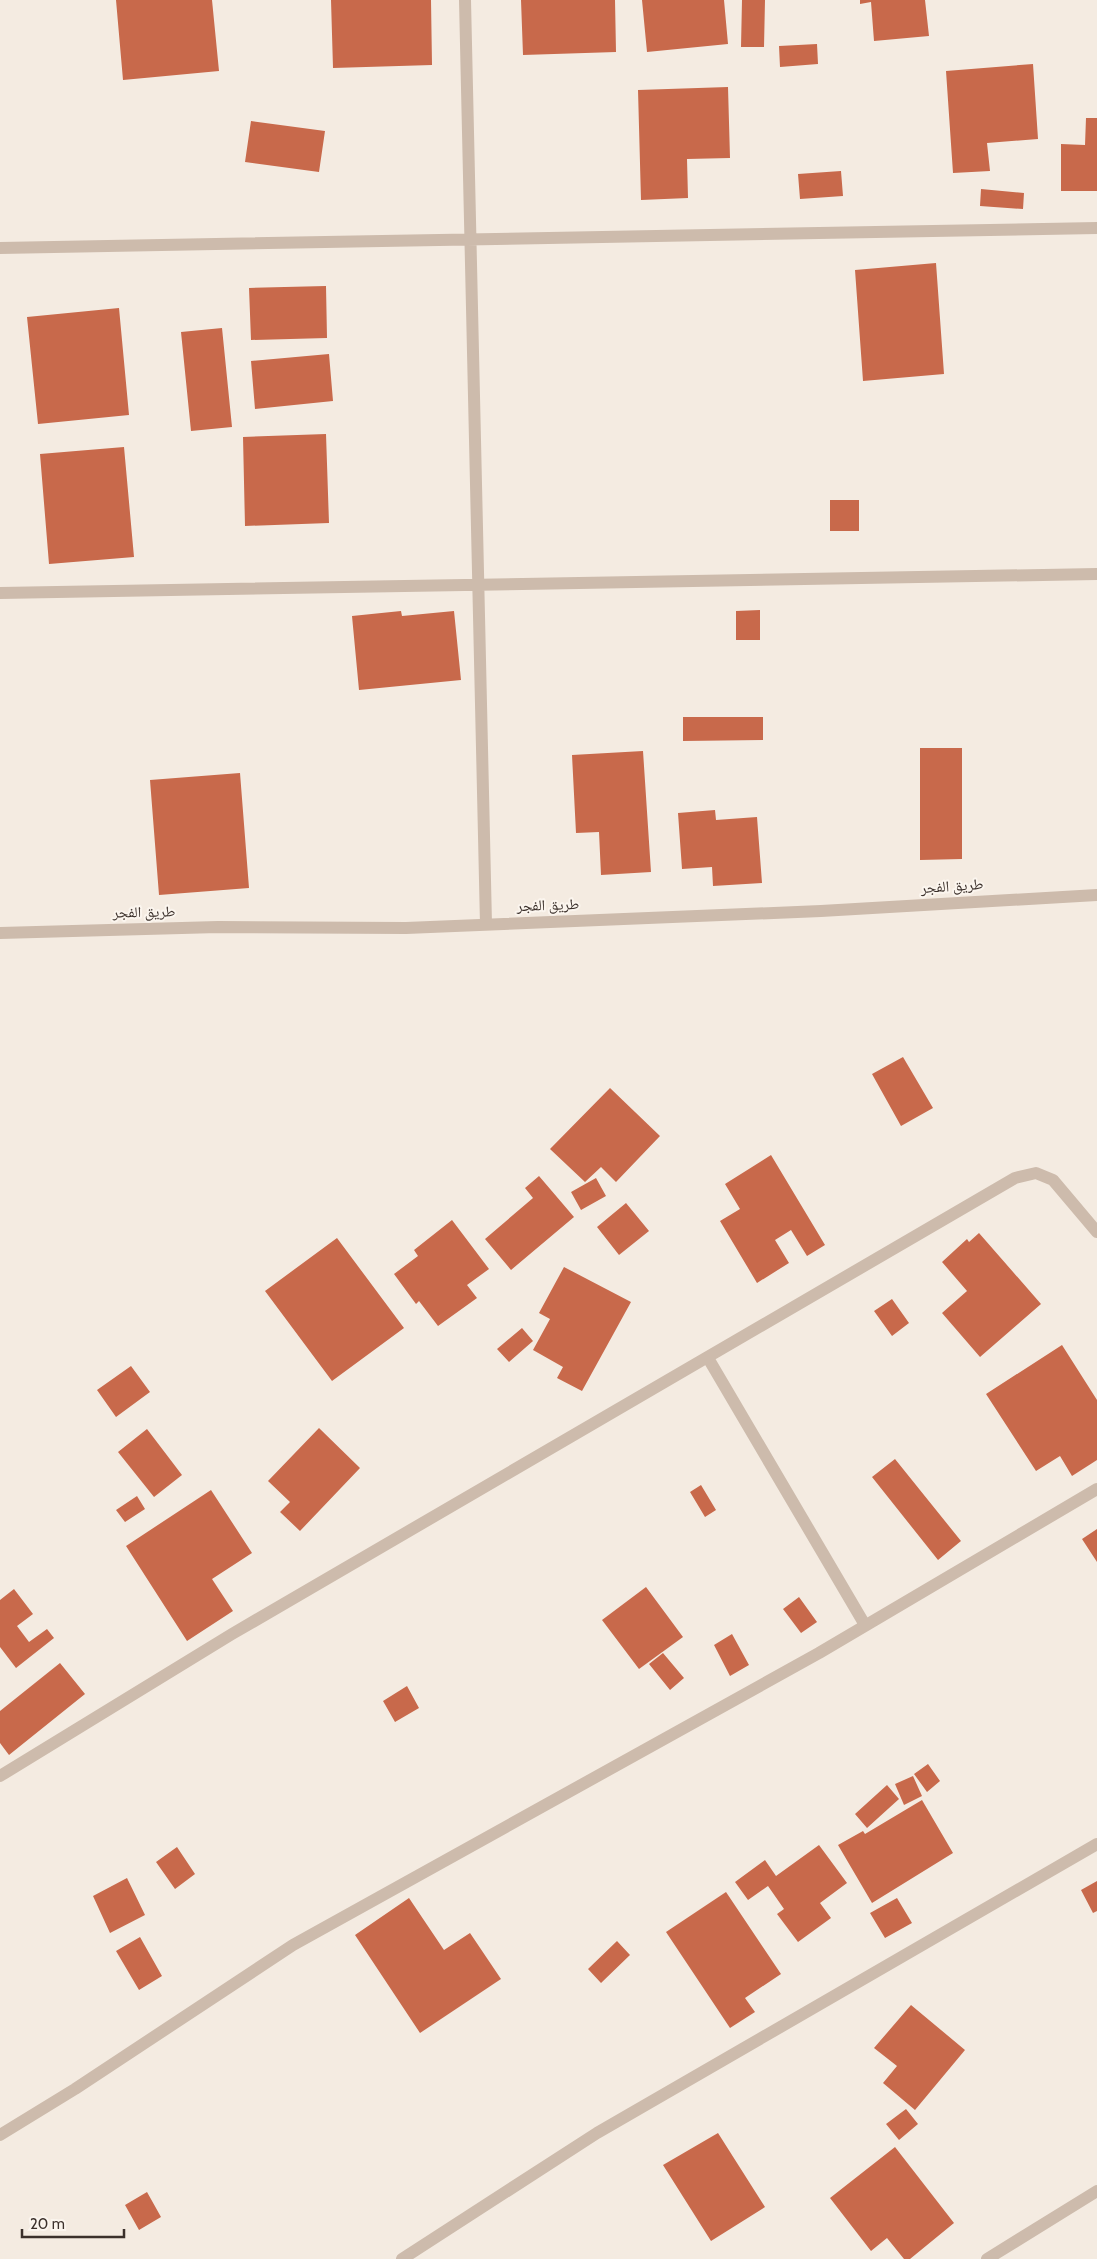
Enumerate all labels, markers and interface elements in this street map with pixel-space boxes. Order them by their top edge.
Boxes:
street label: طريق الفجر [919,875,984,898]
street label: طريق الفجر [515,895,580,916]
street label: طريق الفجر [111,902,176,923]
scale bar [22,2206,125,2238]
text: 20 m [30,2215,65,2233]

